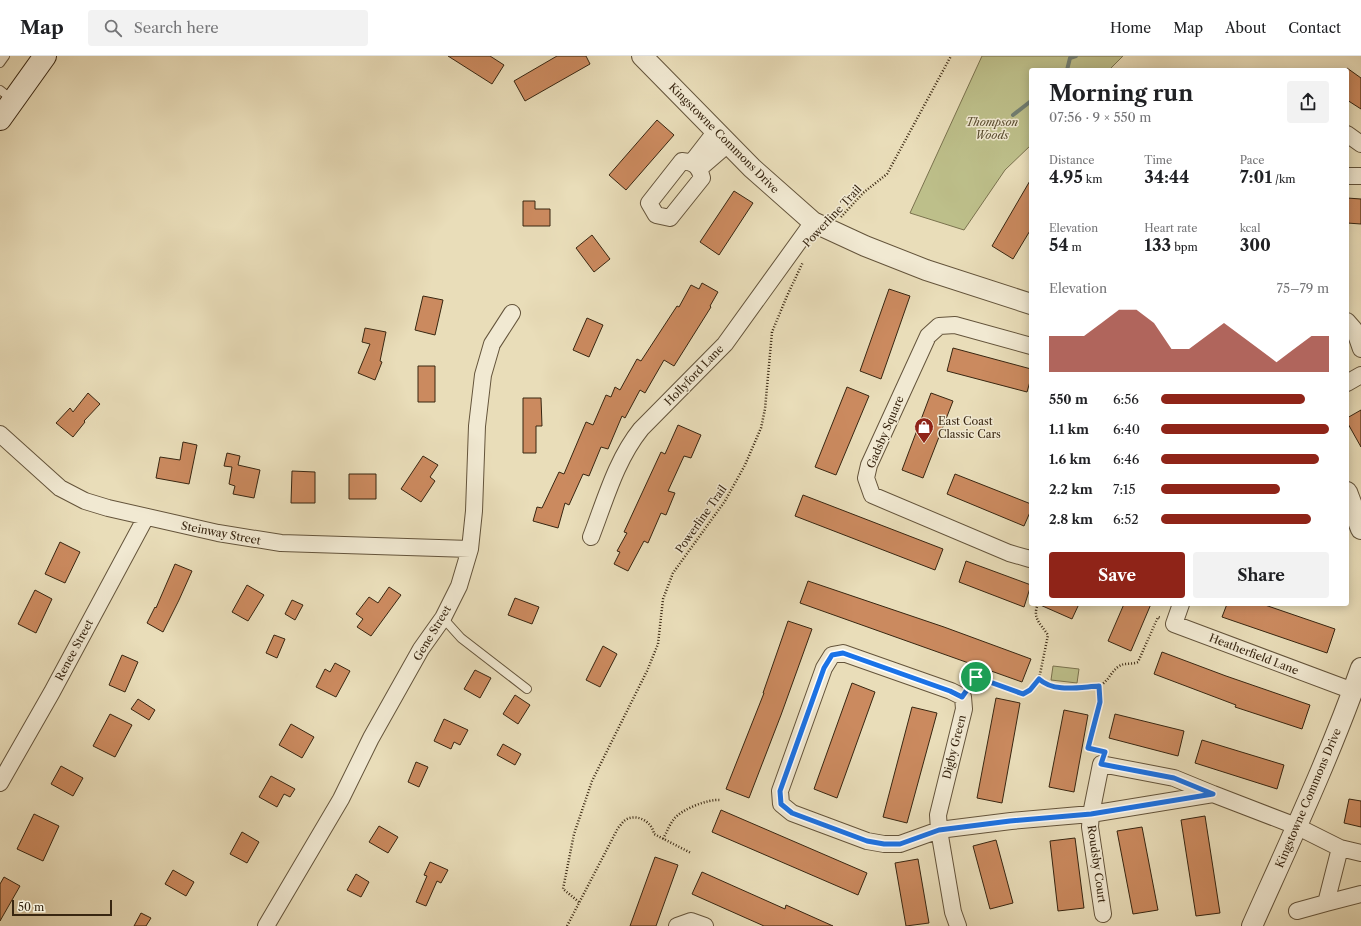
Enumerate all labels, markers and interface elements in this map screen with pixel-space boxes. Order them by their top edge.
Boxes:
search box [88,10,368,46]
text: Map [20,16,64,39]
icon: search [102,17,124,39]
text: Search here [134,18,219,37]
text: Home [1110,19,1151,37]
text: Map [1173,19,1203,37]
text: About [1225,19,1266,37]
text: Contact [1288,19,1341,37]
street label: Kingstowne Commons Drive [666,80,782,196]
text: Morning run [1049,80,1193,107]
button: share [1287,81,1329,123]
text: 07:56 · 9 × 550 m [1049,109,1151,125]
park label: Thompson Woods [966,115,1018,142]
text: Distance [1049,153,1095,167]
text: Time [1144,153,1172,167]
text: Pace [1240,153,1265,167]
text: 4.95 [1049,167,1083,187]
text: 34:44 [1144,167,1189,187]
text: 7:01 [1240,167,1272,187]
text: km [1083,172,1102,186]
text: /km [1272,172,1296,186]
street label: Powerline Trail [800,181,865,250]
text: Elevation [1049,221,1098,235]
text: Heart rate [1144,221,1197,235]
text: kcal [1240,221,1260,235]
text: 54 [1049,235,1068,255]
text: 133 [1144,235,1171,255]
text: 300 [1240,235,1271,255]
text: m [1068,240,1082,254]
text: bpm [1171,240,1198,254]
text: Elevation [1049,280,1107,296]
text: 75–79 m [1277,280,1329,296]
street label: Hollyford Lane [661,342,727,408]
text: 550 m [1049,391,1088,407]
text: 6:56 [1113,391,1139,407]
street label: Gadsby Square [863,393,907,471]
place label: East Coast Classic Cars [938,414,1001,441]
shop icon: East Coast Classic Cars [913,416,935,444]
text: 1.1 km [1049,421,1089,437]
text: 6:40 [1113,421,1140,437]
text: 1.6 km [1049,451,1091,467]
text: 6:46 [1113,451,1139,467]
text: 2.2 km [1049,481,1093,497]
text: 7:15 [1113,481,1136,497]
street label: Powerline Trail [672,482,730,556]
text: 2.8 km [1049,511,1093,527]
text: 6:52 [1113,511,1139,527]
street label: Steinway Street [180,518,262,548]
button: Save [1049,552,1185,598]
button: Share [1193,552,1329,598]
street label: Gene Street [410,603,454,663]
street label: Renee Street [52,617,96,683]
street label: Heatherfield Lane [1207,630,1301,678]
pin [959,660,993,694]
icon: arrive [965,666,987,688]
street label: Digby Green [939,713,969,781]
street label: Kingstowne Commons Drive [1272,726,1344,870]
street label: Roudsby Court [1085,824,1109,904]
scale bar [12,898,112,917]
text: 50 m [18,900,44,914]

